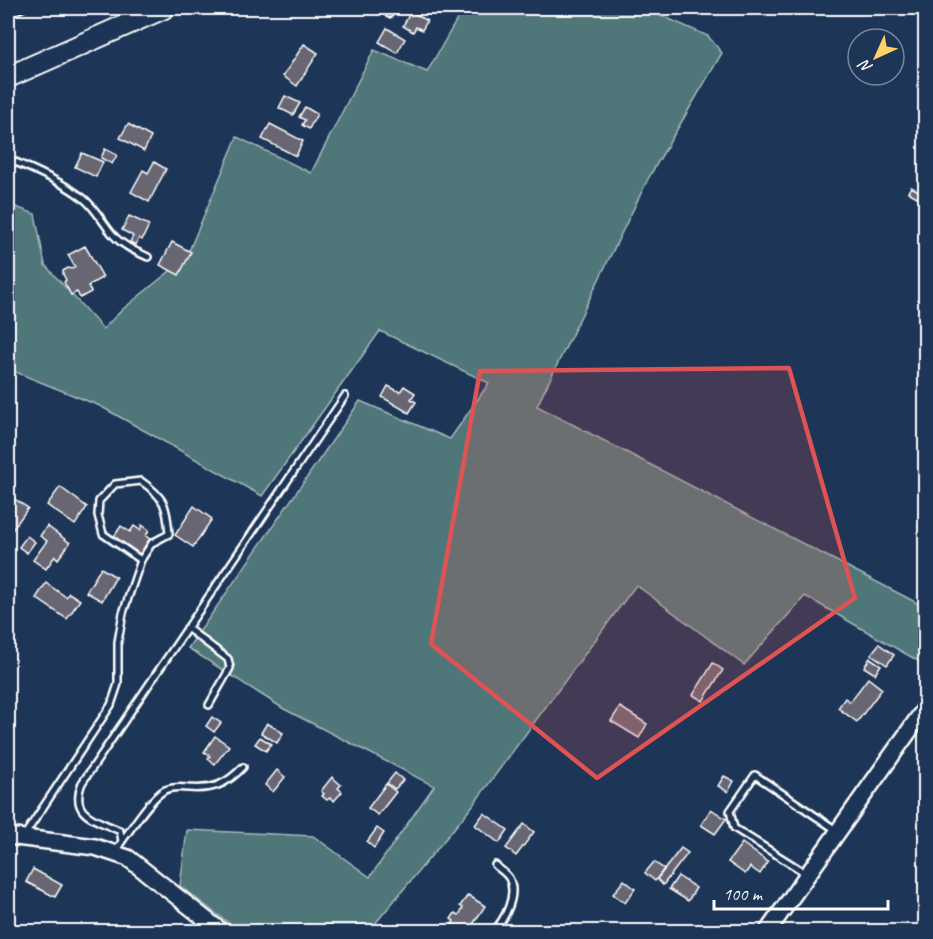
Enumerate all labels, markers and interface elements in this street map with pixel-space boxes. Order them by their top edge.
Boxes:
north arrow [846,27,906,87]
text: N [853,54,877,77]
scale bar [714,873,888,911]
text: 100 m [723,883,764,905]

